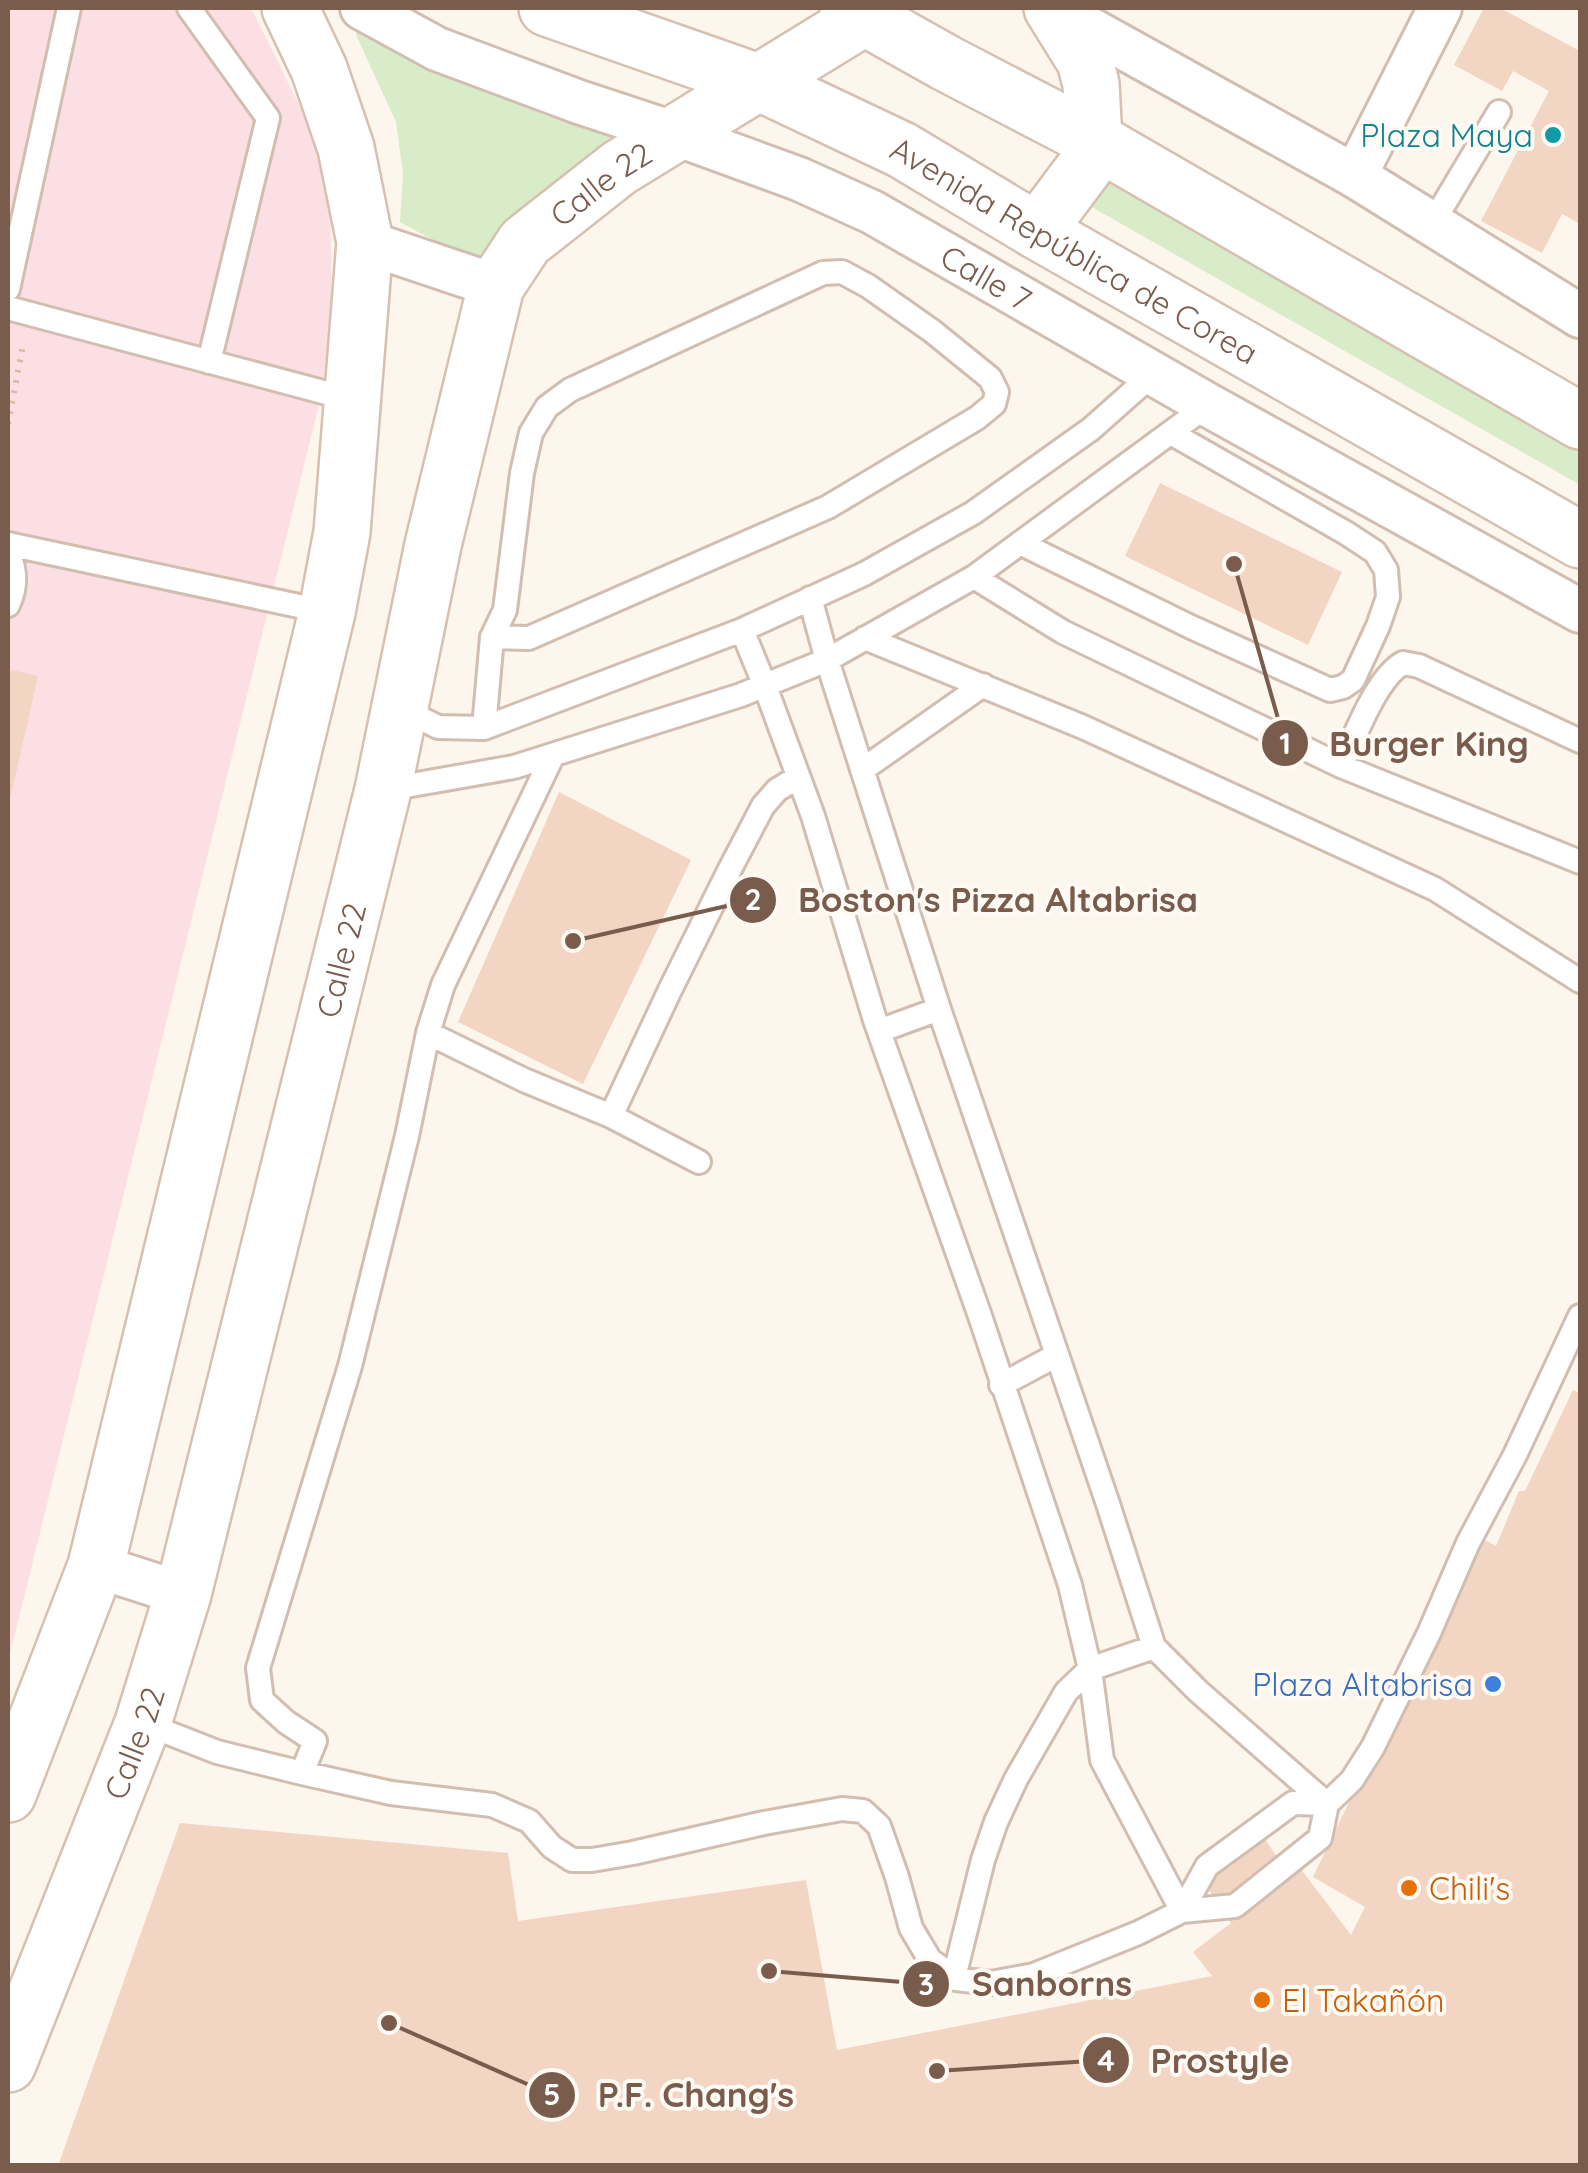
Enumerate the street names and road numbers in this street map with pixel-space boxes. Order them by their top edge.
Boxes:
street label: Avenida República de Corea [884,128,1265,373]
street label: Calle 22 [542,133,659,235]
street label: Calle 7 [934,236,1039,319]
street label: Calle 22 [307,899,374,1022]
street label: Calle 22 [95,1682,173,1805]

